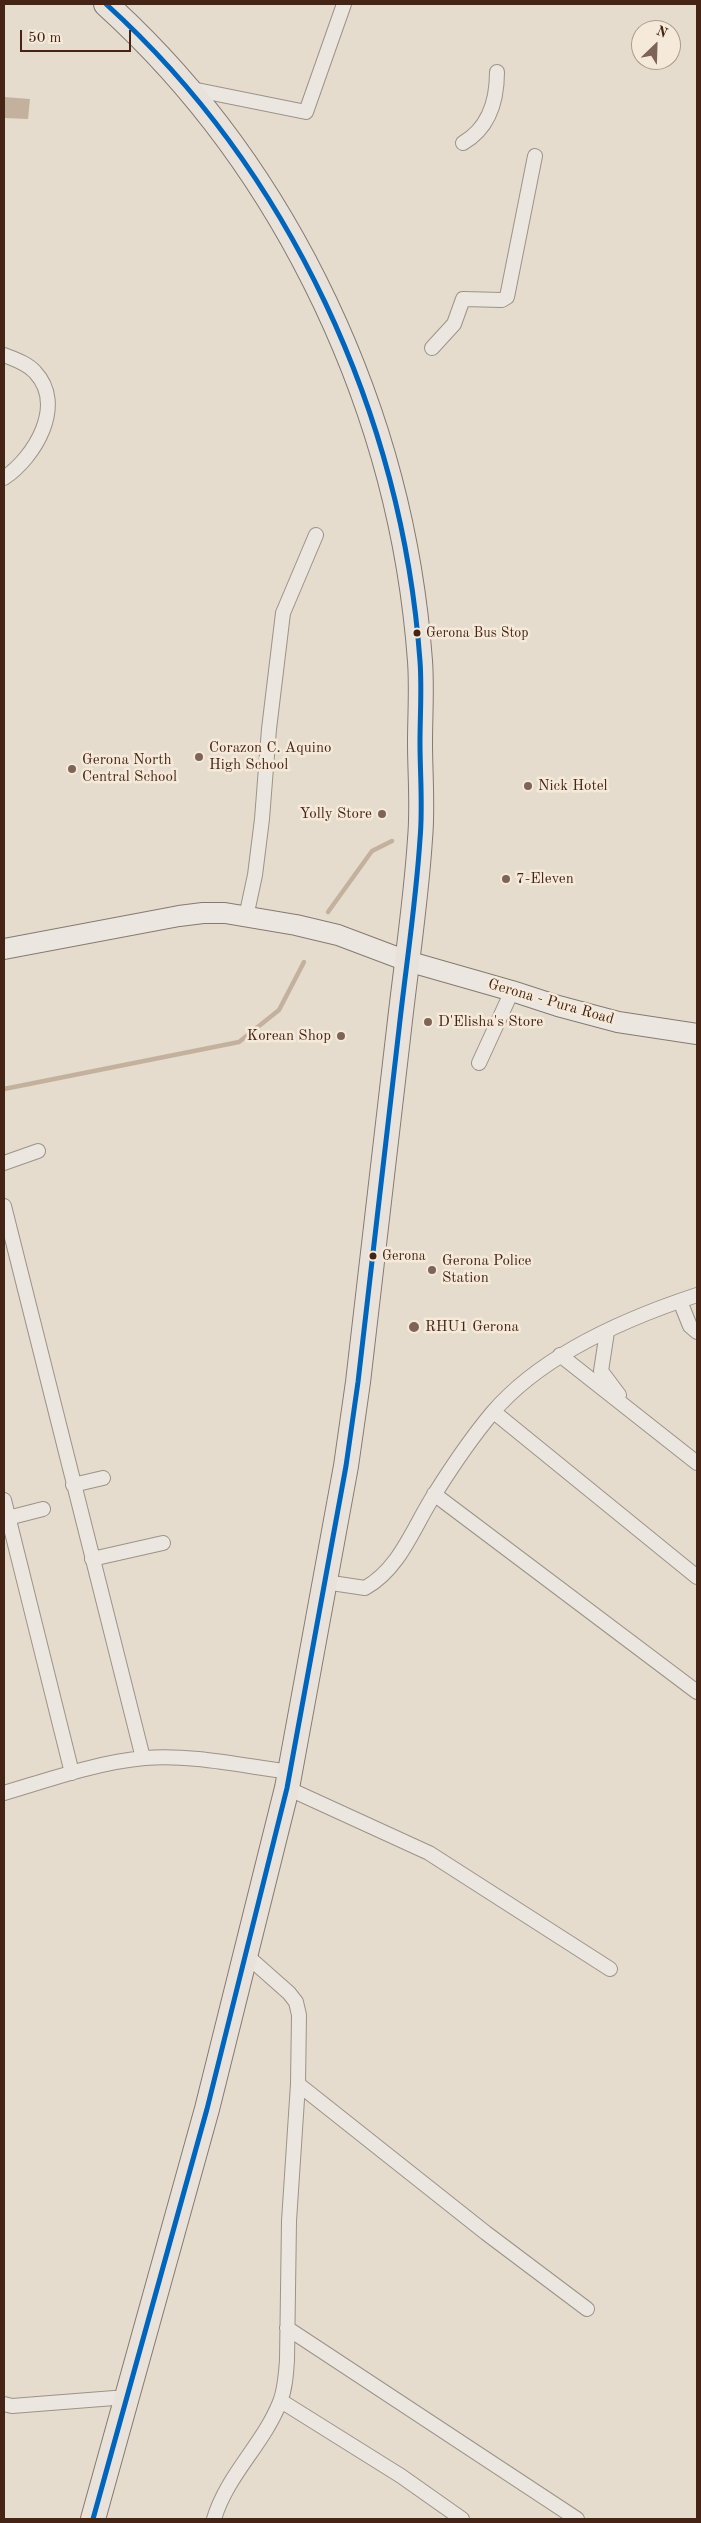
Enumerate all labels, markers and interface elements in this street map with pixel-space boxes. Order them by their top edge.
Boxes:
scale bar [22,20,134,52]
north arrow [631,20,681,70]
text: N [654,24,669,41]
text: 50 m [28,31,62,46]
place label: Gerona Bus Stop [426,625,529,641]
marker: Gerona Bus Stop [412,628,422,638]
place label: Corazon C. Aquino High School [209,739,331,774]
place label: Gerona North Central School [82,751,177,786]
marker: Corazon C. Aquino High School [193,751,205,763]
marker: Gerona North Central School [66,763,78,775]
place label: Nick Hotel [538,777,608,795]
marker: Nick Hotel [522,780,534,792]
place label: Yolly Store [299,805,372,823]
marker: Yolly Store [376,808,388,820]
place label: 7-Eleven [516,870,574,888]
marker: 7-Eleven [500,873,512,885]
street label: Gerona - Pura Road [486,975,616,1029]
place label: D'Elisha's Store [438,1013,543,1031]
marker: D'Elisha's Store [422,1016,434,1028]
place label: Korean Shop [247,1027,331,1045]
marker: Korean Shop [335,1030,347,1042]
place label: Gerona [382,1248,426,1264]
marker: Gerona [368,1251,378,1261]
place label: Gerona Police Station [442,1252,531,1287]
marker: Gerona Police Station [426,1264,438,1276]
place label: RHU1 Gerona [425,1318,519,1336]
marker: RHU1 Gerona [407,1320,421,1334]

